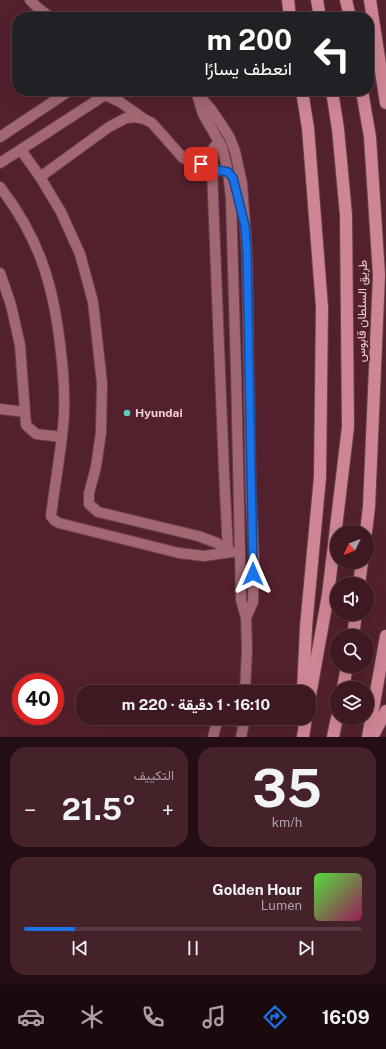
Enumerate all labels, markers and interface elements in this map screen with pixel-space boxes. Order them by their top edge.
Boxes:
text: 200 m [207,23,292,56]
icon: left [306,28,358,80]
text: انعطف يسارًا [205,58,292,79]
pin [184,147,218,181]
icon: arrive [190,153,212,175]
street label: طريق السلطان قابوس [354,259,371,362]
place label: Hyundai [135,406,183,420]
marker: Hyundai [122,408,132,418]
north arrow [330,525,374,569]
map controls [330,525,374,725]
position arrow [232,553,274,595]
button: sound [330,577,374,621]
button: search [330,629,374,673]
speed limit sign: 40 [12,673,64,725]
button: layers [330,681,374,725]
text: 16:10 · 1 دقيقة · 220 m [122,696,270,713]
text: 35 [252,758,322,819]
text: التكييف [134,768,174,783]
text: 21.5° [62,791,136,827]
text: − [24,797,36,823]
text: + [162,797,174,823]
text: km/h [272,815,302,830]
text: Golden Hour [212,881,302,898]
text: Lumen [261,898,302,913]
icon: previous [69,937,91,959]
icon: pause [182,937,204,959]
icon: next [295,937,317,959]
icon: car [17,1003,45,1031]
icon: climate [78,1003,106,1031]
icon: phone [139,1003,167,1031]
icon: music [200,1003,228,1031]
icon: directions [261,1003,289,1031]
text: 16:09 [322,1007,370,1028]

